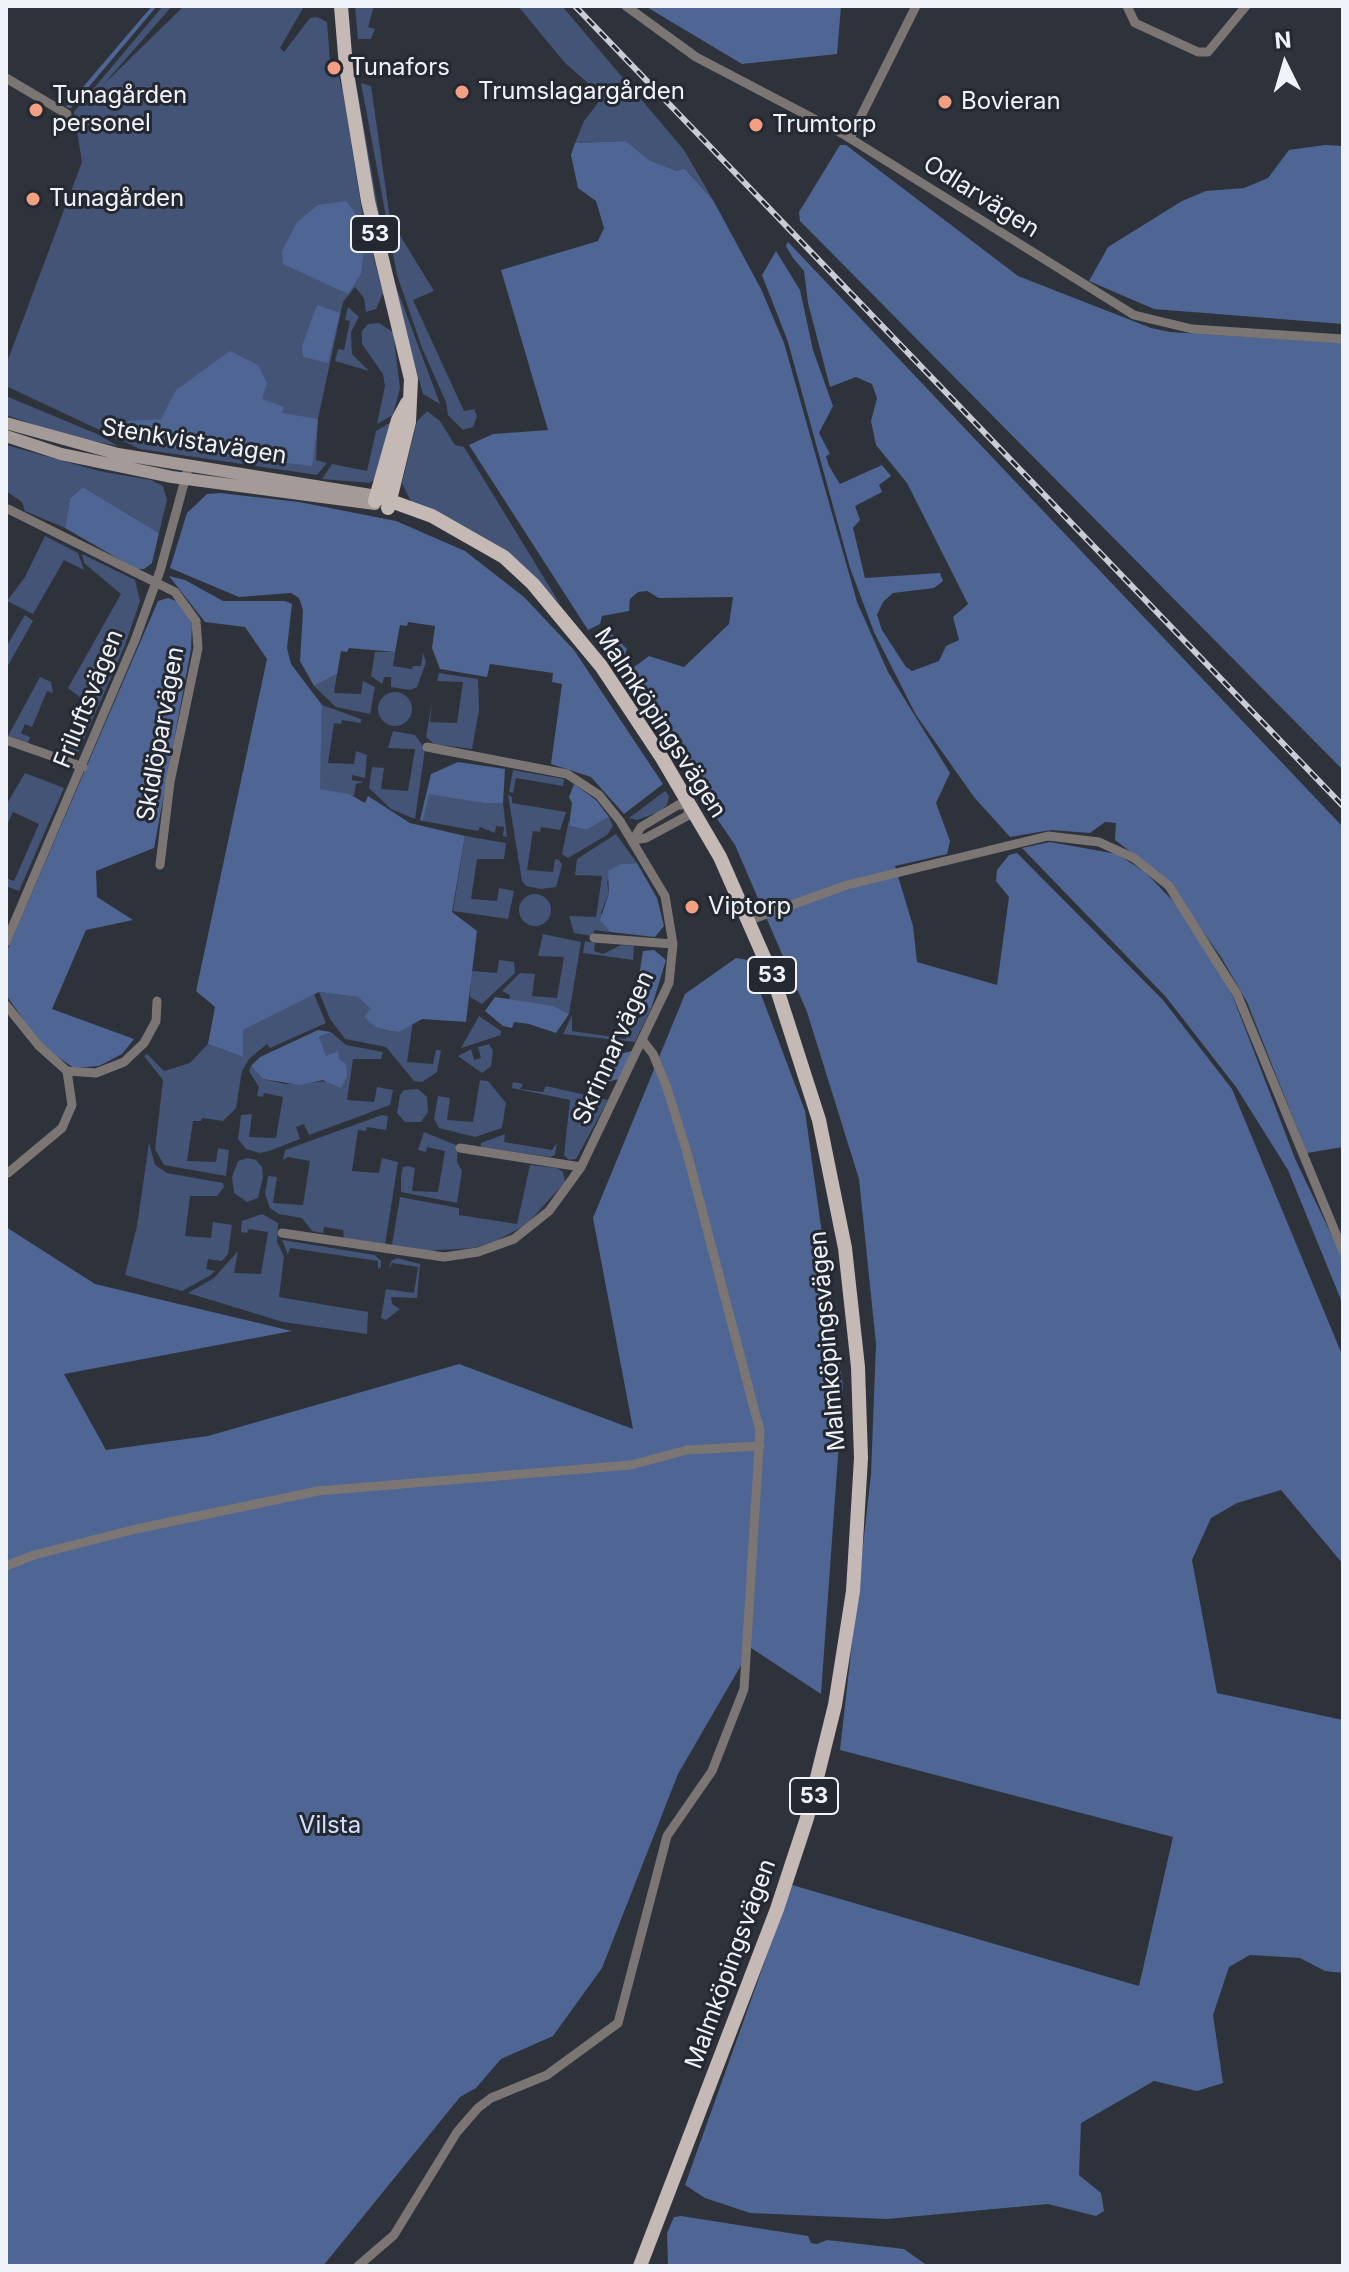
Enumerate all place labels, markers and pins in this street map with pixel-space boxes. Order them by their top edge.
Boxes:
place label: Tunafors [350,54,450,82]
marker: Tunafors [325,59,343,77]
place label: Trumslagargården [478,78,685,106]
place label: Tunagården personel [52,82,187,138]
marker: Trumslagargården [453,83,471,101]
place label: Bovieran [961,88,1061,116]
marker: Bovieran [936,93,954,111]
marker: Tunagården personel [27,101,45,119]
place label: Trumtorp [772,111,876,139]
marker: Trumtorp [747,116,765,134]
place label: Tunagården [49,185,184,213]
marker: Tunagården [24,190,42,208]
place label: Viptorp [708,893,791,921]
marker: Viptorp [683,898,701,916]

